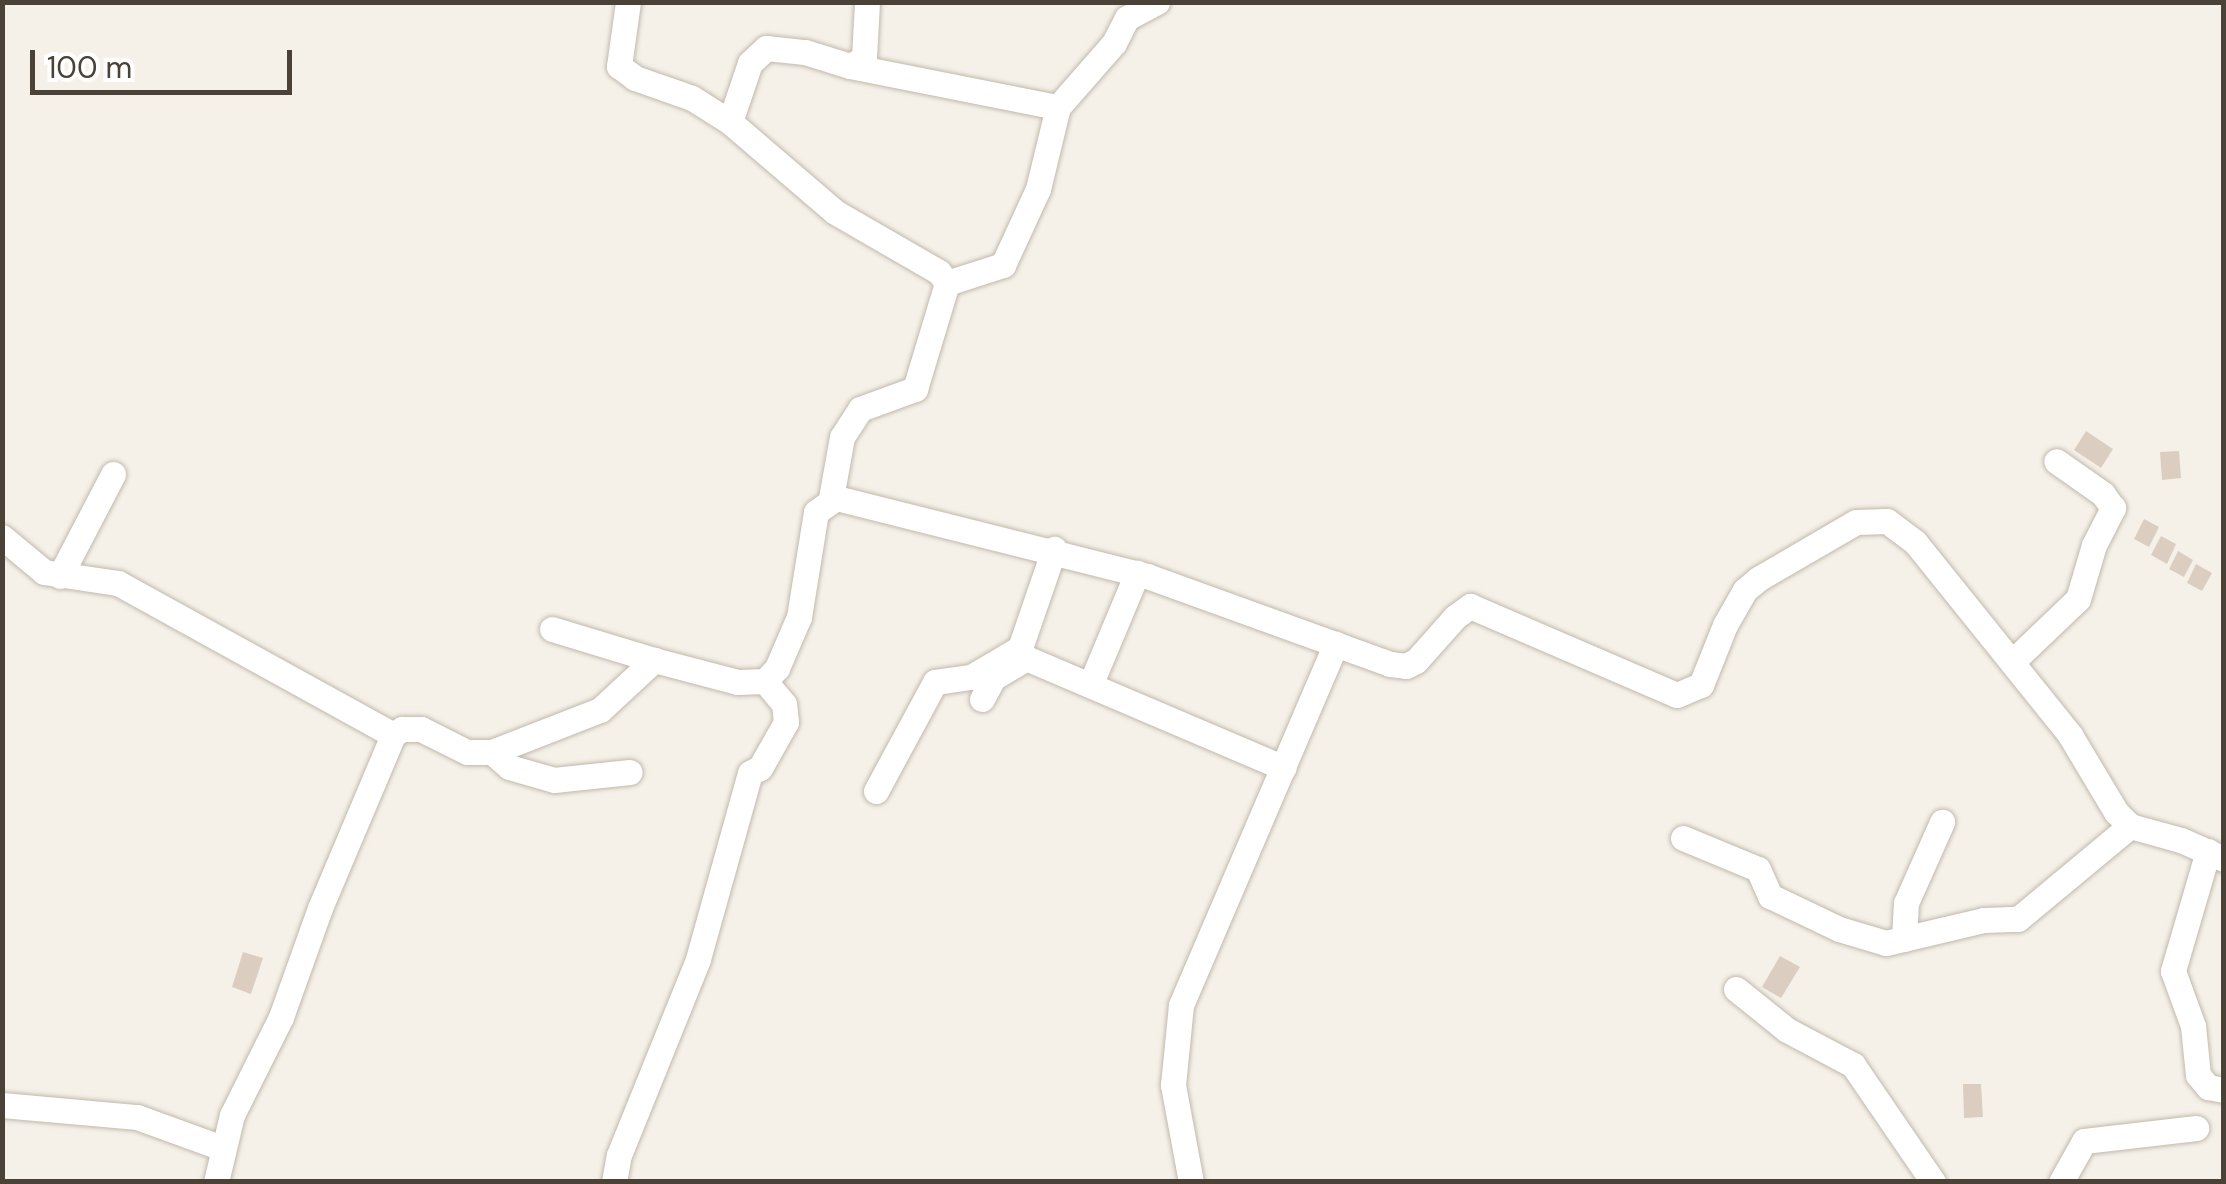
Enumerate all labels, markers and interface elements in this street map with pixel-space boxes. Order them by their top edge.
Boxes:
scale bar [35,30,298,92]
text: 100 m [47,48,132,87]

